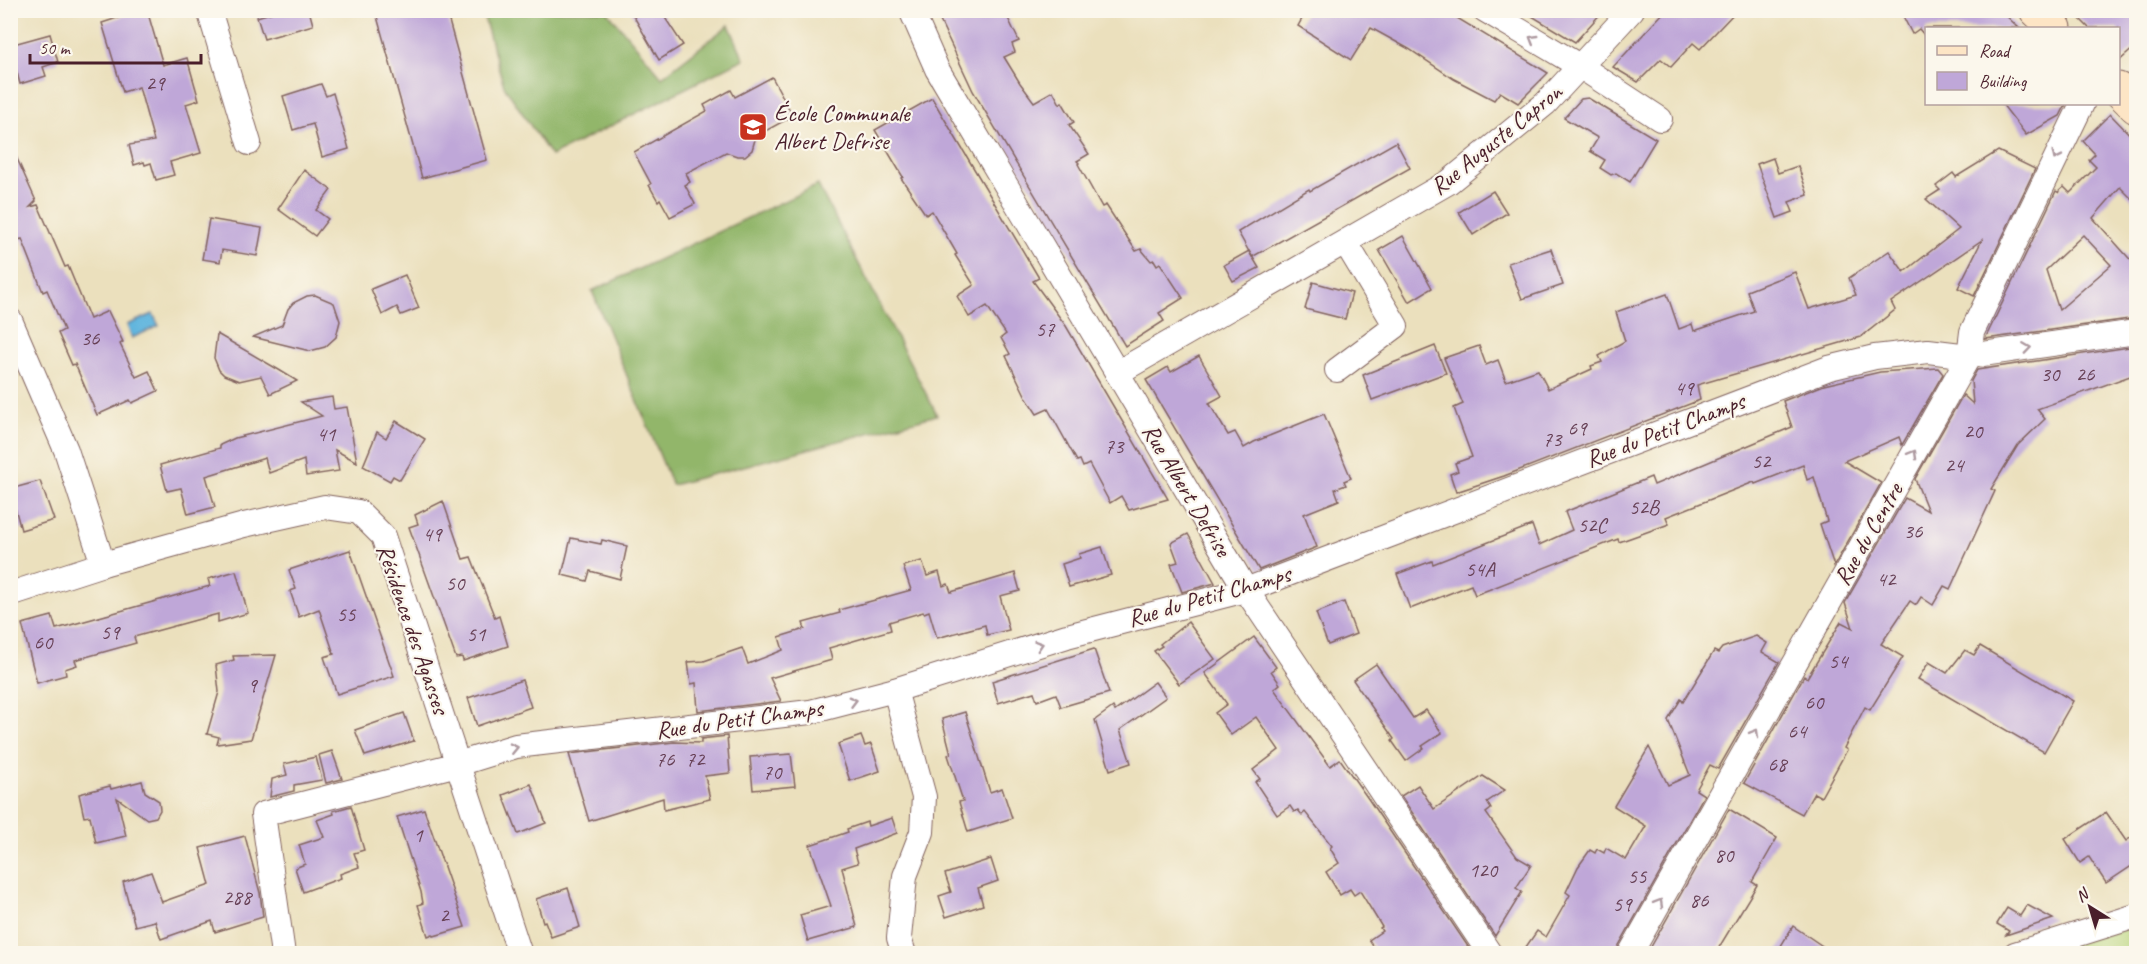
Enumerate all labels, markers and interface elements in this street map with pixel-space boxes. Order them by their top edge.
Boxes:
scale bar [30,27,201,65]
legend [1925,27,2120,105]
one-way arrow [1529,35,1539,46]
text: 50 m [39,37,72,59]
text: Road [1979,40,2012,62]
house number: 29 [146,70,166,96]
text: Building [1979,70,2028,92]
street label: Rue Auguste Capron [1424,76,1569,201]
place label: École Communale Albert Defrise [774,98,912,156]
school or university icon: École Communale Albert Defrise [737,111,769,143]
one-way arrow [2052,150,2064,161]
house number: 57 [1036,316,1056,342]
house number: 36 [81,325,100,351]
one-way arrow [2022,342,2031,354]
house number: 30 [2041,361,2061,387]
house number: 26 [2076,361,2095,387]
house number: 49 [1675,375,1695,401]
street label: Rue du Petit Champs [1581,385,1751,474]
house number: 69 [1568,415,1588,441]
street label: Rue Albert Defrise [1136,418,1239,564]
house number: 20 [1964,418,1984,444]
house number: 41 [317,421,337,447]
house number: 73 [1543,426,1563,452]
house number: 73 [1105,433,1125,459]
house number: 52 [1752,448,1772,474]
one-way arrow [1906,450,1918,460]
house number: 24 [1945,452,1966,478]
street label: Rue du Centre [1827,476,1910,590]
house number: 52B [1629,494,1661,520]
house number: 52C [1578,512,1608,538]
house number: 36 [1904,518,1923,544]
house number: 49 [423,521,443,547]
street label: Résidence des Agasses [370,540,457,720]
house number: 54A [1465,556,1496,582]
street label: Rue du Petit Champs [1124,558,1297,634]
house number: 42 [1877,566,1897,592]
house number: 50 [446,570,466,596]
house number: 55 [337,601,357,627]
house number: 59 [101,619,121,645]
house number: 51 [467,621,487,647]
house number: 60 [34,629,54,655]
one-way arrow [1033,639,1044,652]
house number: 54 [1829,648,1850,674]
house number: 9 [247,672,258,698]
house number: 60 [1805,689,1825,715]
street label: Rue du Petit Champs [654,692,827,746]
one-way arrow [848,696,858,709]
house number: 64 [1788,718,1809,744]
one-way arrow [1748,729,1759,739]
one-way arrow [509,742,519,755]
house number: 76 [656,746,675,772]
house number: 72 [686,746,706,772]
house number: 68 [1768,751,1789,777]
house number: 70 [763,759,783,785]
house number: 1 [413,822,424,848]
house number: 80 [1715,842,1735,868]
house number: 120 [1469,857,1499,883]
house number: 55 [1628,863,1648,889]
north arrow [2060,877,2120,937]
text: N [2072,883,2094,907]
house number: 288 [223,884,254,910]
house number: 86 [1690,887,1709,913]
house number: 59 [1613,891,1633,917]
one-way arrow [1651,898,1663,909]
house number: 2 [439,902,450,928]

